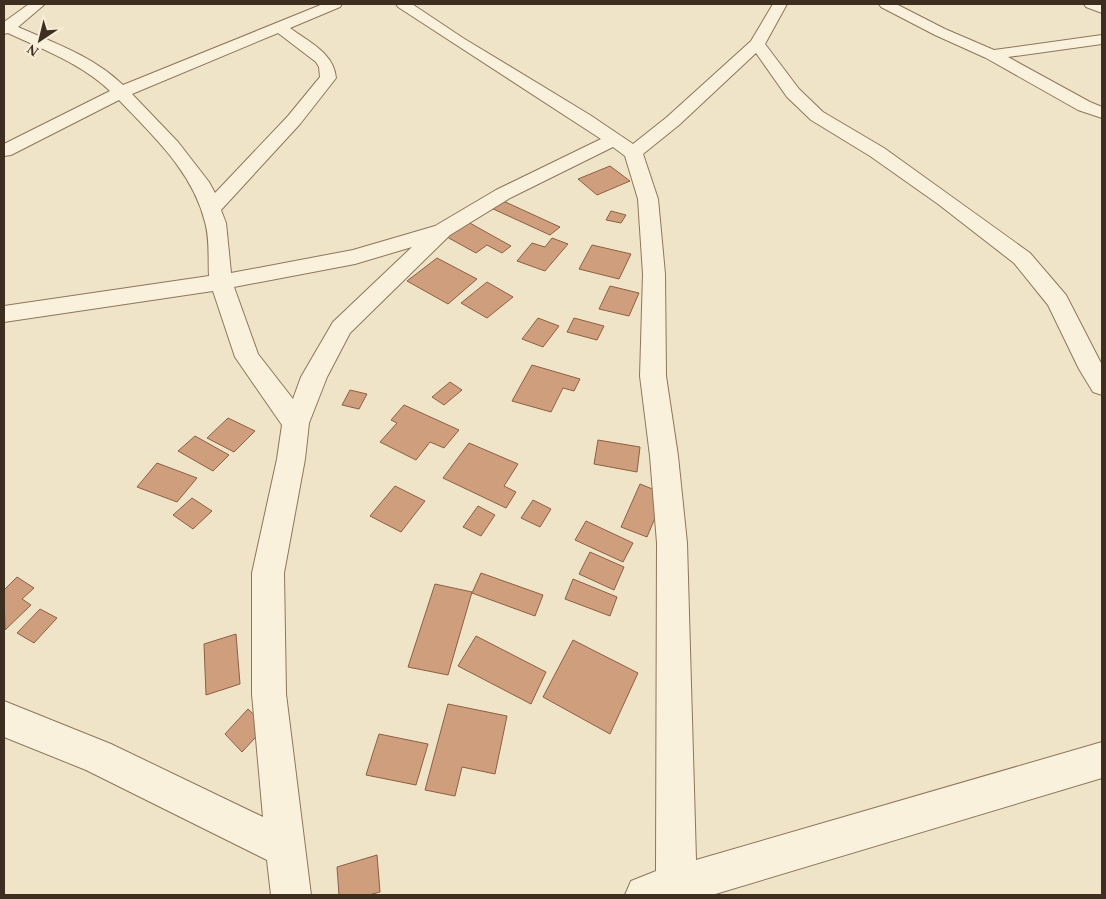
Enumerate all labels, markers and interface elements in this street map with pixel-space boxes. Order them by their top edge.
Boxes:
north arrow [15,15,65,65]
text: N [24,41,41,59]

